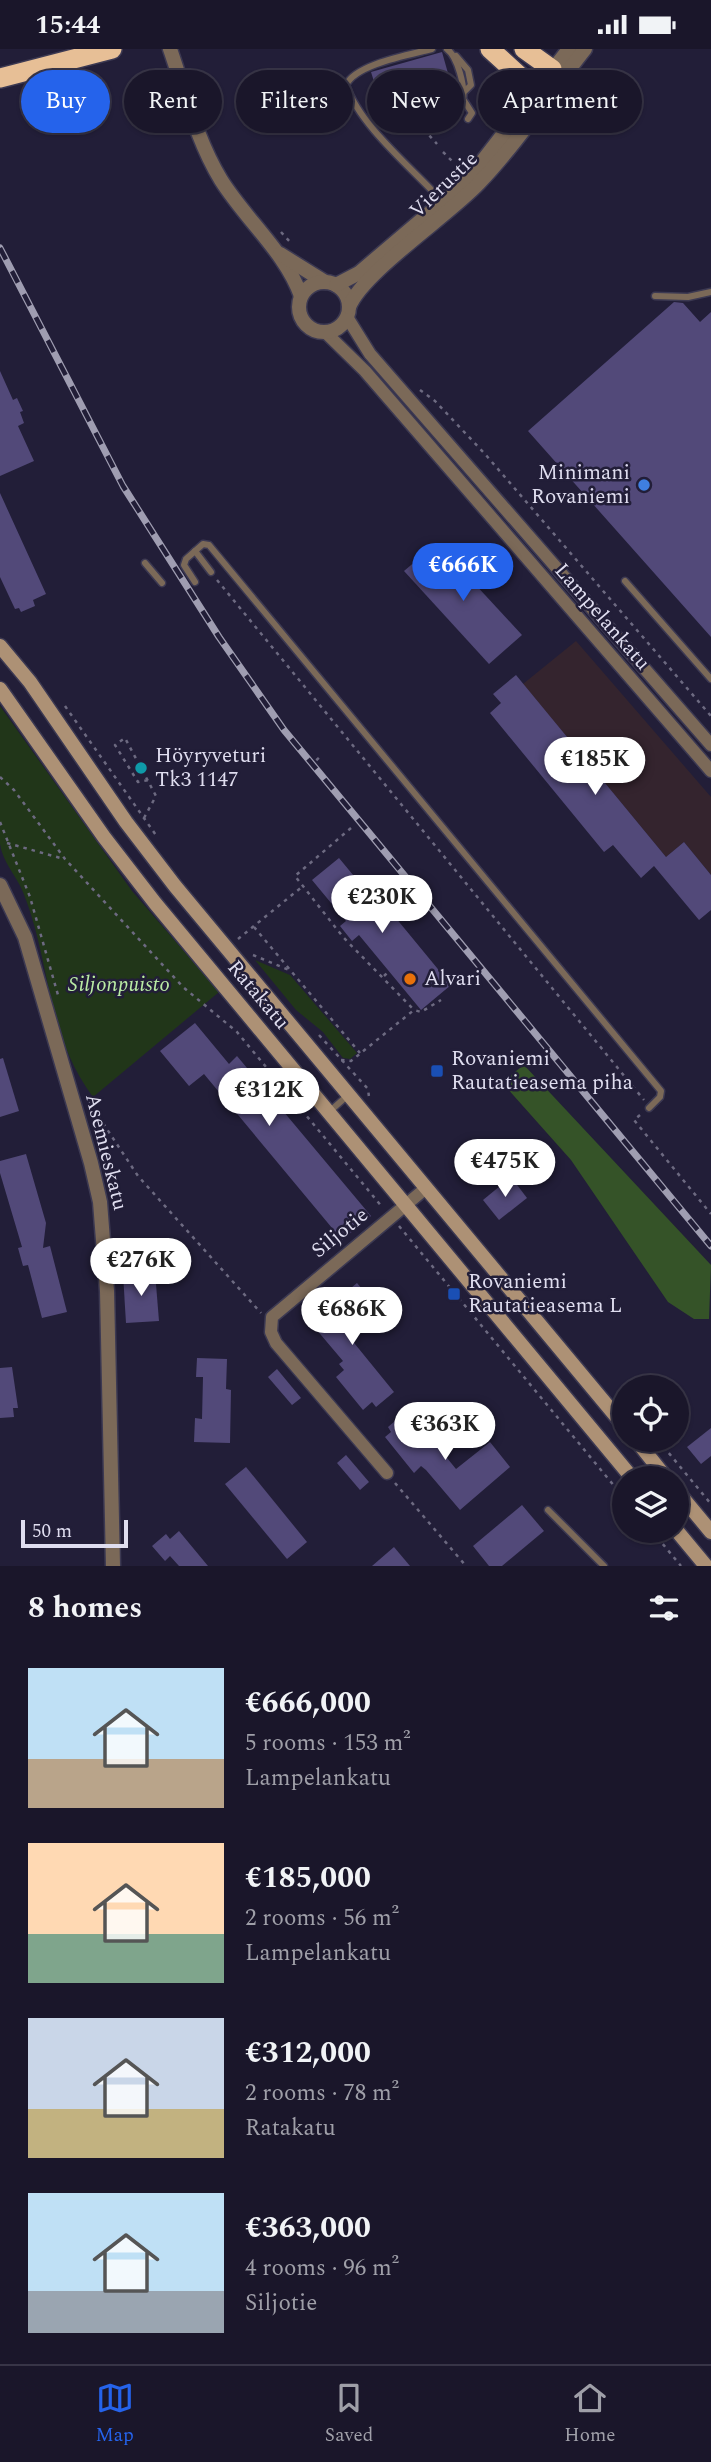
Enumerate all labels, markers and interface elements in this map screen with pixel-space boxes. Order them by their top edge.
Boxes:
text: 15:44 [35,5,100,45]
chip: Buy [21,70,110,133]
chip: Rent [124,70,222,133]
chip: Filters [236,70,353,133]
chip: New [367,70,464,133]
chip: Apartment [478,70,642,133]
street label: Vierustie [402,144,486,226]
place label: Minimani Rovaniemi [531,457,630,513]
marker: Minimani Rovaniemi [636,477,652,493]
pin: €666K [414,543,512,603]
text: €666K [428,548,498,583]
street label: Lampelankatu [546,556,658,678]
pin: €185K [546,737,644,797]
place label: Höyryveturi Tk3 1147 [155,740,266,796]
text: €185K [560,742,630,777]
marker: Höyryveturi Tk3 1147 [133,760,149,776]
pin: €230K [333,875,431,935]
text: €230K [347,880,417,915]
street label: Ratakatu [219,953,297,1037]
place label: Alvari [424,963,481,995]
park label: Siljonpuisto [68,969,170,1001]
marker: Alvari [402,971,418,987]
place label: Rovaniemi Rautatieasema piha [451,1043,634,1099]
marker: Rovaniemi Rautatieasema piha [429,1063,445,1079]
pin: €312K [220,1069,318,1128]
text: €312K [234,1073,304,1108]
street label: Asemieskatu [76,1090,136,1214]
pin: €475K [456,1139,554,1199]
text: €475K [470,1144,540,1179]
street label: Siljotie [304,1200,376,1266]
pin: €276K [92,1239,190,1298]
text: €276K [106,1243,176,1278]
place label: Rovaniemi Rautatieasema L [468,1266,622,1322]
marker: Rovaniemi Rautatieasema L [446,1286,462,1302]
pin: €686K [303,1287,401,1347]
text: €686K [317,1292,387,1327]
map controls [612,1375,689,1543]
button: locate [612,1375,689,1452]
pin: €363K [396,1403,494,1462]
text: €363K [410,1407,480,1442]
button: layers [612,1466,689,1543]
scale bar [21,1517,128,1549]
text: 50 m [32,1517,72,1546]
text: 8 homes [28,1585,142,1631]
icon: filters [645,1589,683,1627]
text: €666,000 [245,1680,371,1726]
icon: home [84,1696,168,1780]
text: 5 rooms · 153 m² [245,1726,411,1761]
text: Lampelankatu [245,1761,391,1796]
text: €185,000 [245,1855,371,1901]
icon: home [84,1871,168,1955]
text: 2 rooms · 56 m² [245,1901,399,1936]
text: Lampelankatu [245,1936,391,1971]
text: €312,000 [245,2030,371,2076]
icon: home [84,2046,168,2130]
text: 2 rooms · 78 m² [245,2076,399,2111]
text: Ratakatu [245,2111,336,2146]
text: €363,000 [245,2205,371,2251]
icon: home [84,2221,168,2305]
text: 4 rooms · 96 m² [245,2251,399,2286]
text: Siljotie [245,2286,317,2321]
tab: Map [95,2379,134,2450]
tab: Saved [325,2379,373,2450]
tab: Home [564,2379,616,2450]

